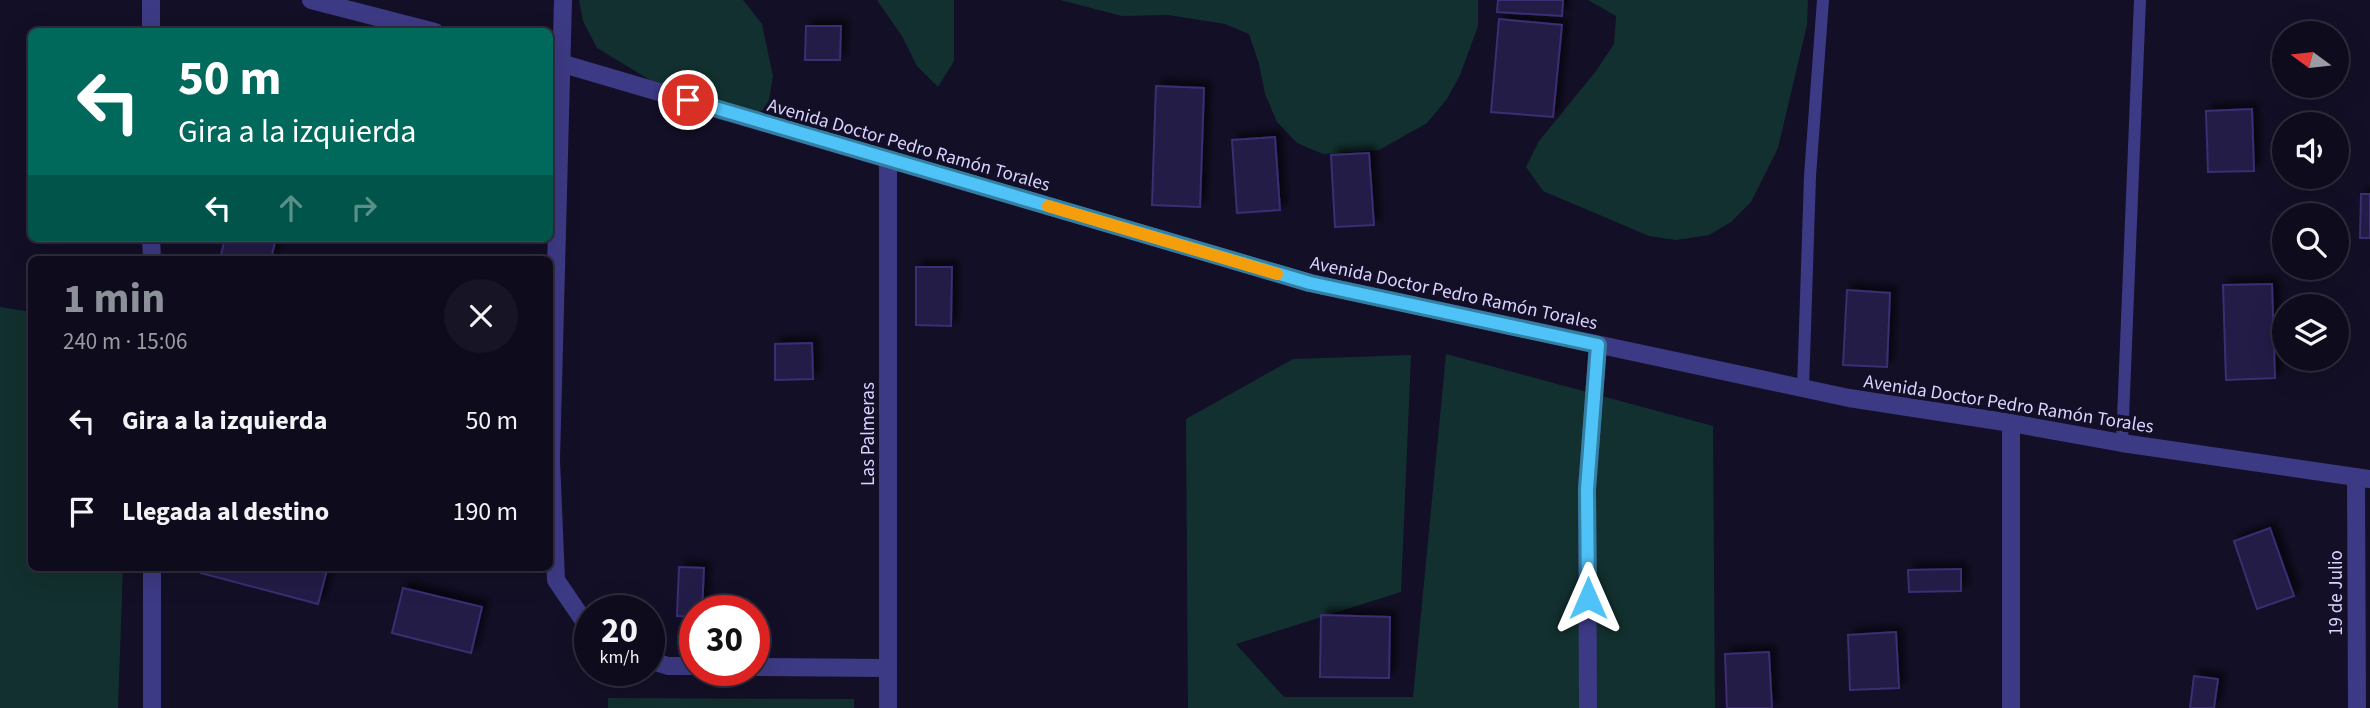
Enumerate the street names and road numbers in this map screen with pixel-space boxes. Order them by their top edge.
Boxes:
street label: Avenida Doctor Pedro Ramón Torales [764,92,1053,199]
street label: Avenida Doctor Pedro Ramón Torales [1307,250,1600,337]
street label: Avenida Doctor Pedro Ramón Torales [1862,368,2156,441]
street label: Las Palmeras [855,382,882,486]
street label: 19 de Julio [2323,550,2350,636]

